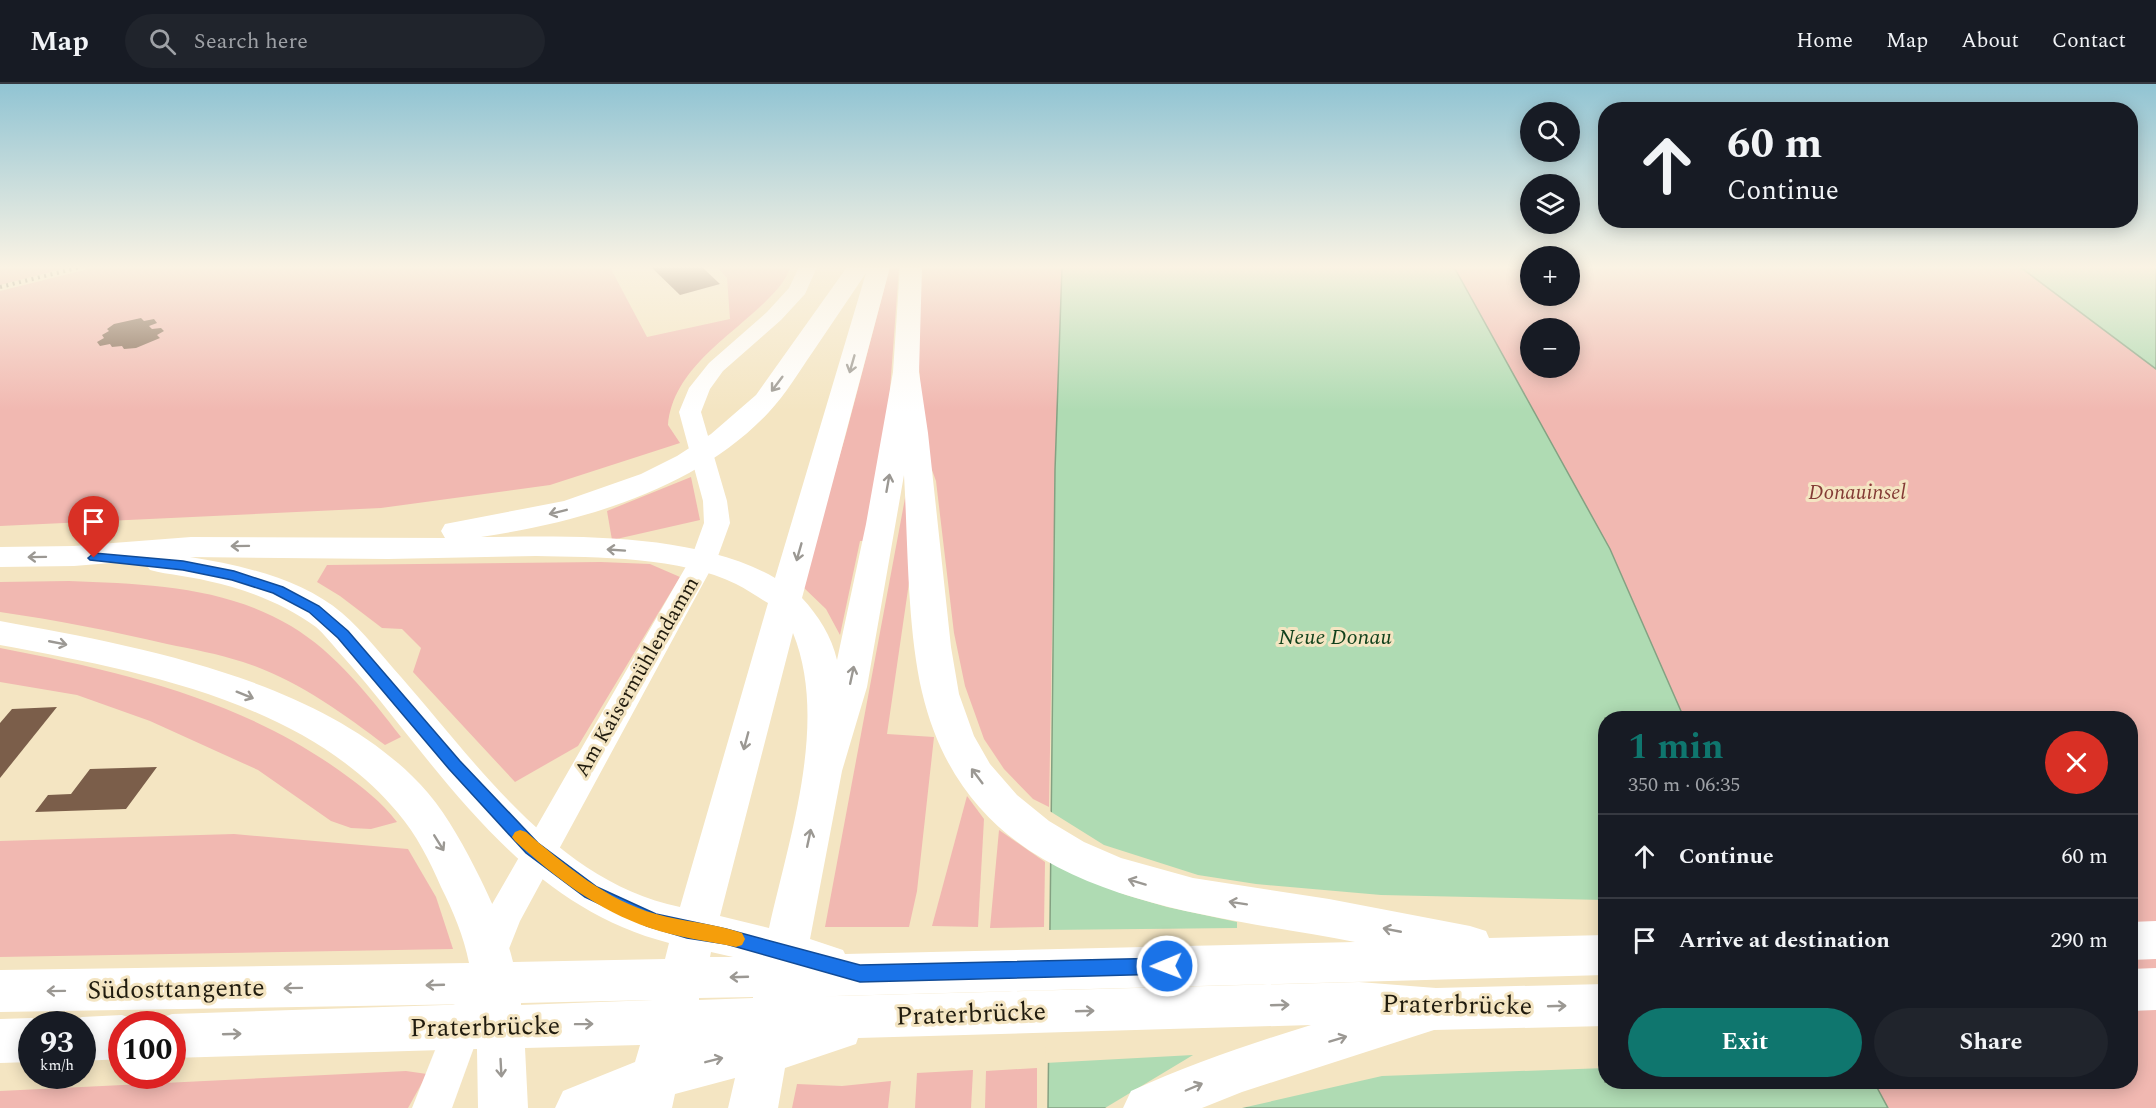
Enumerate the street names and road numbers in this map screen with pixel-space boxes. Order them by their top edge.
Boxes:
street label: Am Kaisermühlendamm [566,571,708,783]
street label: Südosttangente [87,967,265,1011]
street label: Praterbrücke [1382,984,1532,1026]
street label: Praterbrücke [895,991,1047,1037]
street label: Praterbrücke [410,1006,560,1048]

